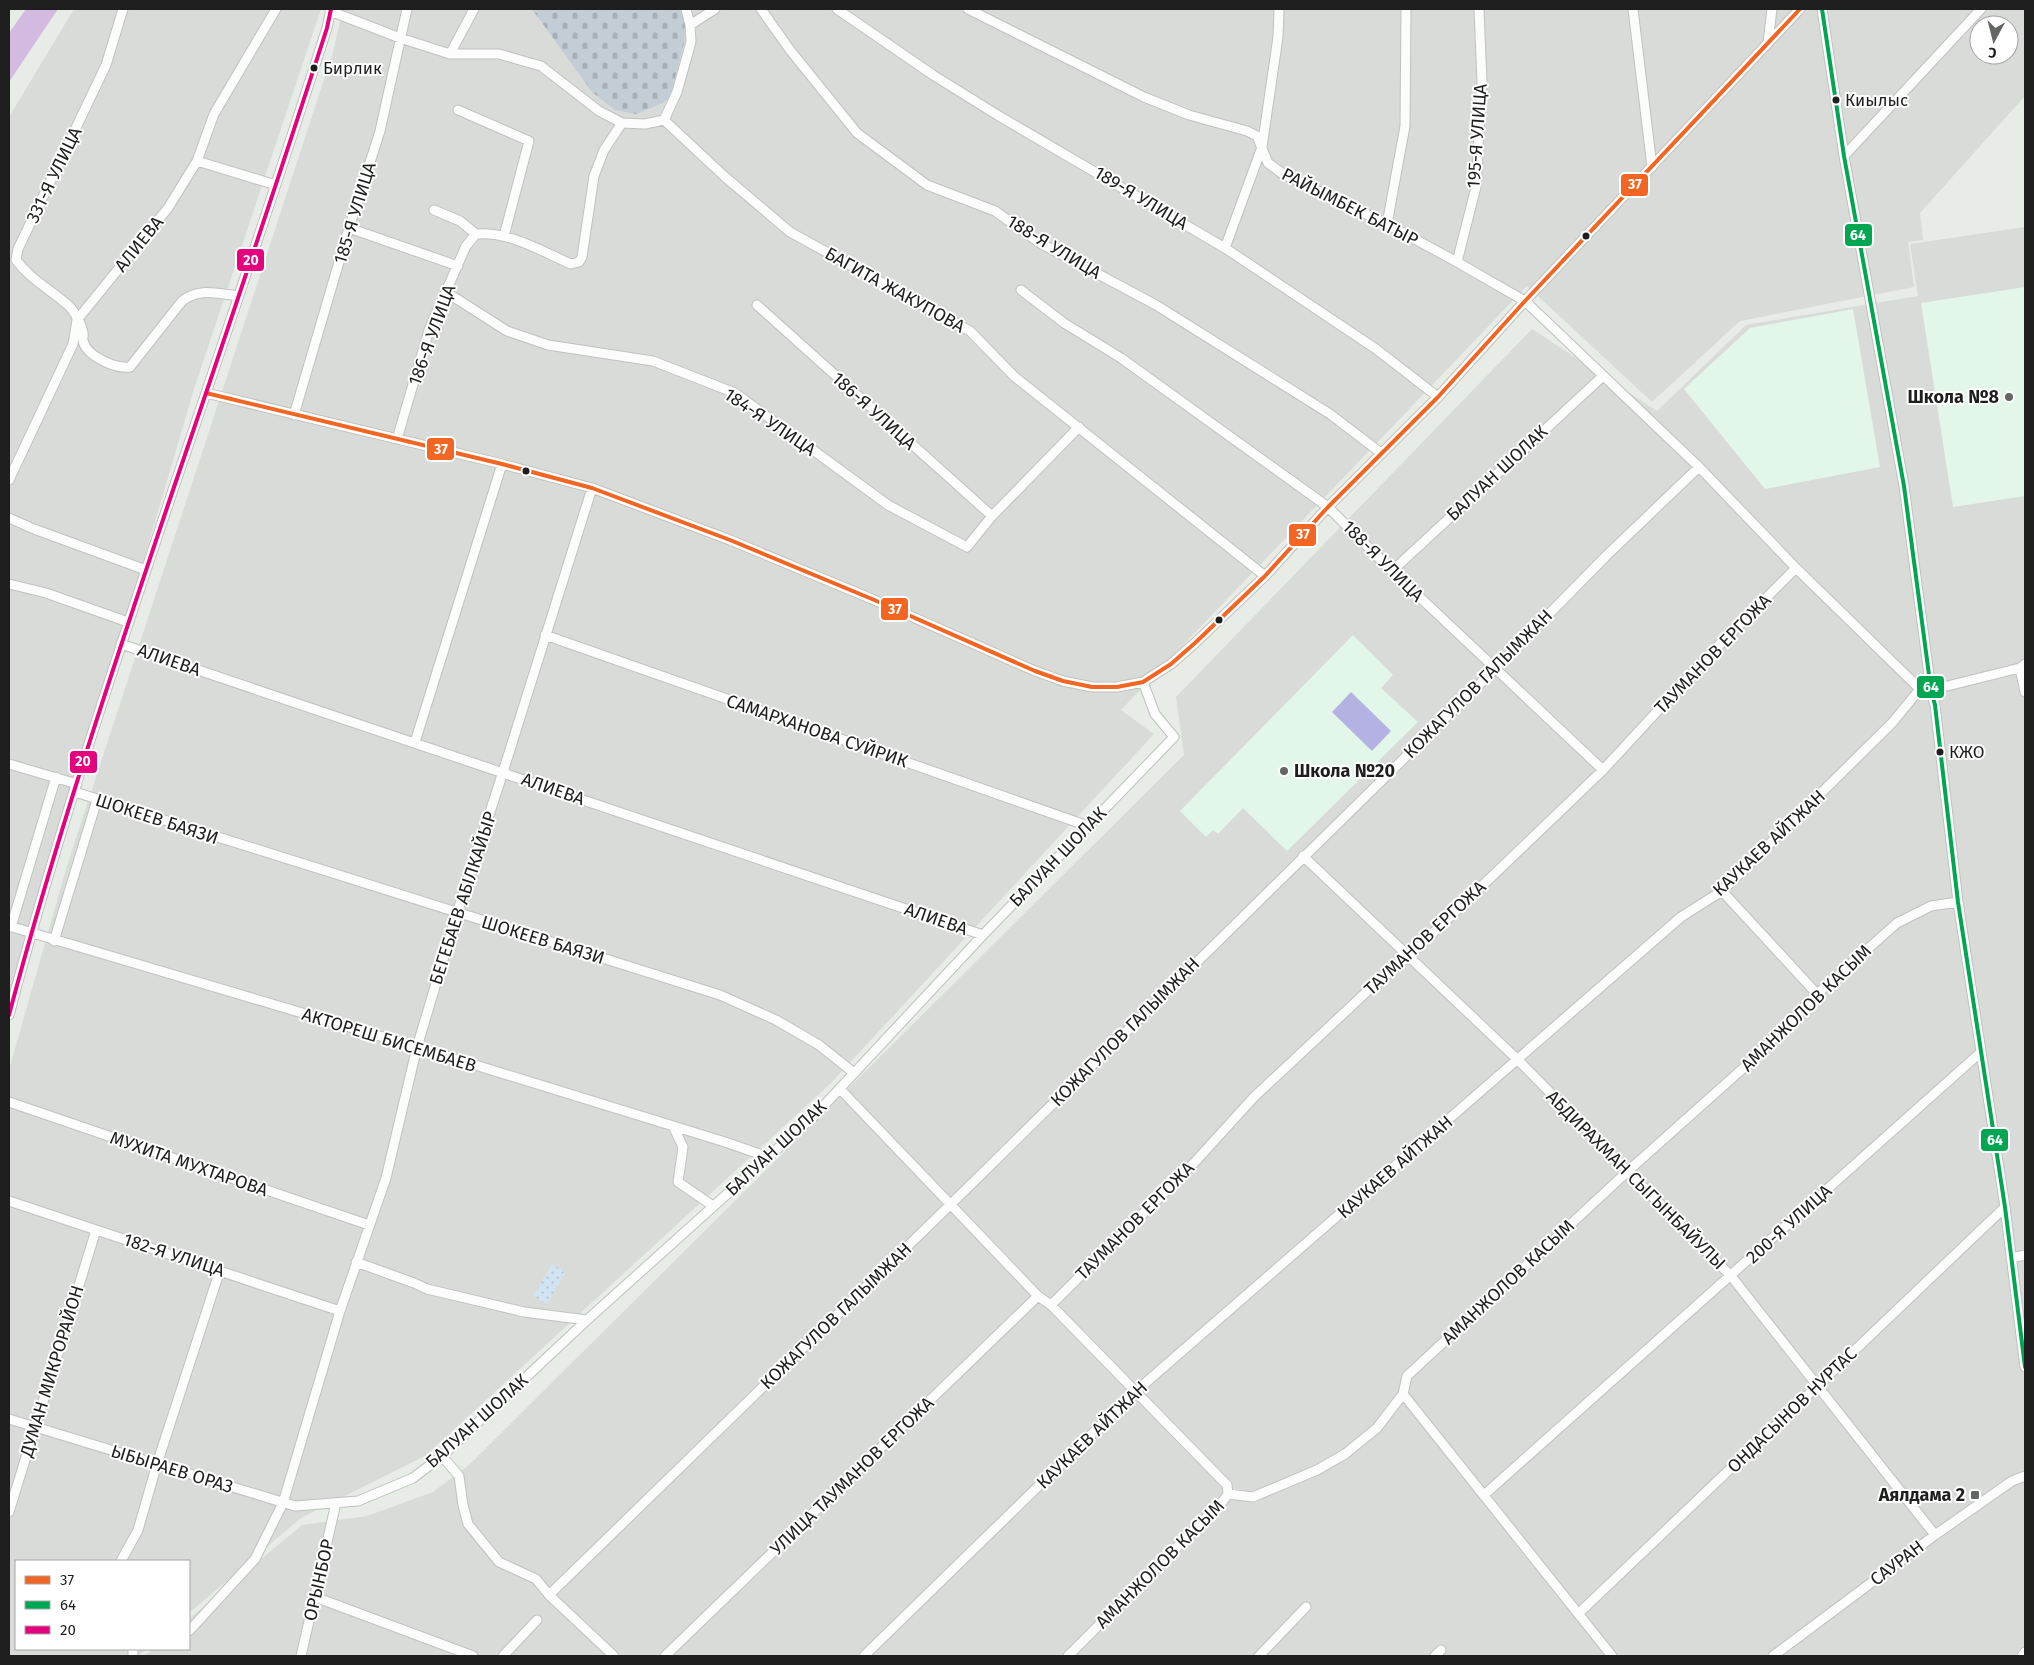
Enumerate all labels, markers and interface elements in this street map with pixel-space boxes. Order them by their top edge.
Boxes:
north arrow [1969,15,2019,65]
text: С [1987,43,1998,61]
place label: Бирлик [323,58,382,79]
marker: Бирлик [309,63,319,73]
street label: 195-Я УЛИЦА [1462,82,1492,189]
place label: Киылыс [1845,90,1908,111]
marker: Киылыс [1831,95,1841,105]
street label: 331-Я УЛИЦА [21,123,87,226]
street label: 185-Я УЛИЦА [329,159,381,266]
street label: 189-Я УЛИЦА [1090,161,1192,235]
street label: РАЙЫМБЕК БАТЫР [1278,163,1422,251]
line badge: 37 [1620,173,1649,197]
text: 37 [1627,176,1642,193]
street label: 188-Я УЛИЦА [1003,210,1106,284]
street label: АЛИЕВА [110,211,169,276]
line badge: 64 [1844,223,1873,247]
text: 64 [1850,227,1866,244]
unlabelled marker [1581,231,1591,241]
street label: БАГИТА ЖАКУПОВА [821,242,969,338]
line badge: 20 [236,248,265,272]
text: 20 [243,252,259,269]
street label: 186-Я УЛИЦА [404,281,461,388]
street label: 186-Я УЛИЦА [827,367,921,455]
street label: 184-Я УЛИЦА [720,383,821,461]
place label: Школа №8 [1907,386,1999,408]
marker: Школа №8 [2003,391,2015,403]
street label: БАЛУАН ШОЛАК [1442,420,1552,526]
line badge: 37 [426,437,455,461]
text: 37 [433,441,448,458]
unlabelled marker [521,466,531,476]
street label: 188-Я УЛИЦА [1338,516,1429,607]
line badge: 37 [1288,523,1317,547]
text: 37 [1295,526,1310,543]
street label: ТАУМАНОВ ЕРГОЖА [1650,589,1776,719]
line badge: 37 [880,597,909,621]
text: 37 [887,601,902,618]
street label: КОЖАГУЛОВ ГАЛЫМЖАН [1399,605,1557,763]
unlabelled marker [1214,615,1224,625]
street label: АЛИЕВА [135,639,204,681]
line badge: 64 [1916,675,1945,699]
text: 64 [1923,679,1939,696]
street label: САМАРХАНОВА СУЙРИК [723,690,911,773]
place label: КЖО [1949,742,1985,763]
marker: КЖО [1935,747,1945,757]
line badge: 20 [69,750,98,774]
text: 20 [75,753,91,770]
place label: Школа №20 [1294,760,1395,782]
marker: Школа №20 [1278,765,1290,777]
street label: АЛИЕВА [519,768,588,810]
street label: КАУКАЕВ АЙТЖАН [1708,785,1830,901]
street label: ШОКЕЕВ БАЯЗИ [93,789,221,849]
street label: БАЛУАН ШОЛАК [1005,802,1112,912]
street label: БЕГЕБАЕВ АБІЛКАЙЫР [425,809,501,987]
street label: ТАУМАНОВ ЕРГОЖА [1360,876,1491,1000]
street label: АЛИЕВА [902,898,971,940]
street label: ШОКЕЕВ БАЯЗИ [479,911,607,969]
street label: АМАНЖОЛОВ КАСЫМ [1736,940,1876,1076]
street label: КОЖАГУЛОВ ГАЛЫМЖАН [1046,953,1204,1111]
street label: АКТОРЕШ БИСЕМБАЕВ [299,1003,479,1077]
street label: АБДИРАХМАН СЫГЫНБАЙУЛЫ [1542,1086,1730,1274]
street label: БАЛУАН ШОЛАК [721,1095,831,1201]
street label: КАУКАЕВ АЙТЖАН [1333,1111,1457,1223]
street label: МУХИТА МУХТАРОВА [107,1127,271,1202]
line badge: 64 [1980,1128,2009,1152]
text: 64 [1987,1132,2003,1149]
street label: ТАУМАНОВ ЕРГОЖА [1071,1157,1199,1285]
street label: 200-Я УЛИЦА [1742,1179,1837,1268]
street label: АМАНЖОЛОВ КАСЫМ [1437,1215,1579,1349]
street label: 182-Я УЛИЦА [121,1228,228,1282]
street label: КОЖАГУЛОВ ГАЛЫМЖАН [756,1238,916,1394]
street label: ДУМАН МИКРОРАЙОН [15,1282,89,1460]
street label: ОНДАСЫНОВ НУРТАС [1723,1342,1861,1478]
street label: БАЛУАН ШОЛАК [421,1369,533,1473]
street label: КАУКАЕВ АЙТЖАН [1032,1376,1152,1494]
street label: УЛИЦА ТАУМАНОВ ЕРГОЖА [766,1392,939,1560]
street label: ЫБЫРАЕВ ОРАЗ [108,1440,236,1498]
place label: Аялдама 2 [1878,1484,1965,1506]
marker: Аялдама 2 [1969,1489,1981,1501]
street label: АМАНЖОЛОВ КАСЫМ [1091,1495,1229,1633]
street label: САУРАН [1866,1536,1928,1590]
street label: ОРЫНБОР [299,1537,339,1623]
legend [15,1560,190,1650]
text: 37 [60,1571,74,1589]
text: 64 [60,1596,76,1614]
text: 20 [60,1621,76,1639]

